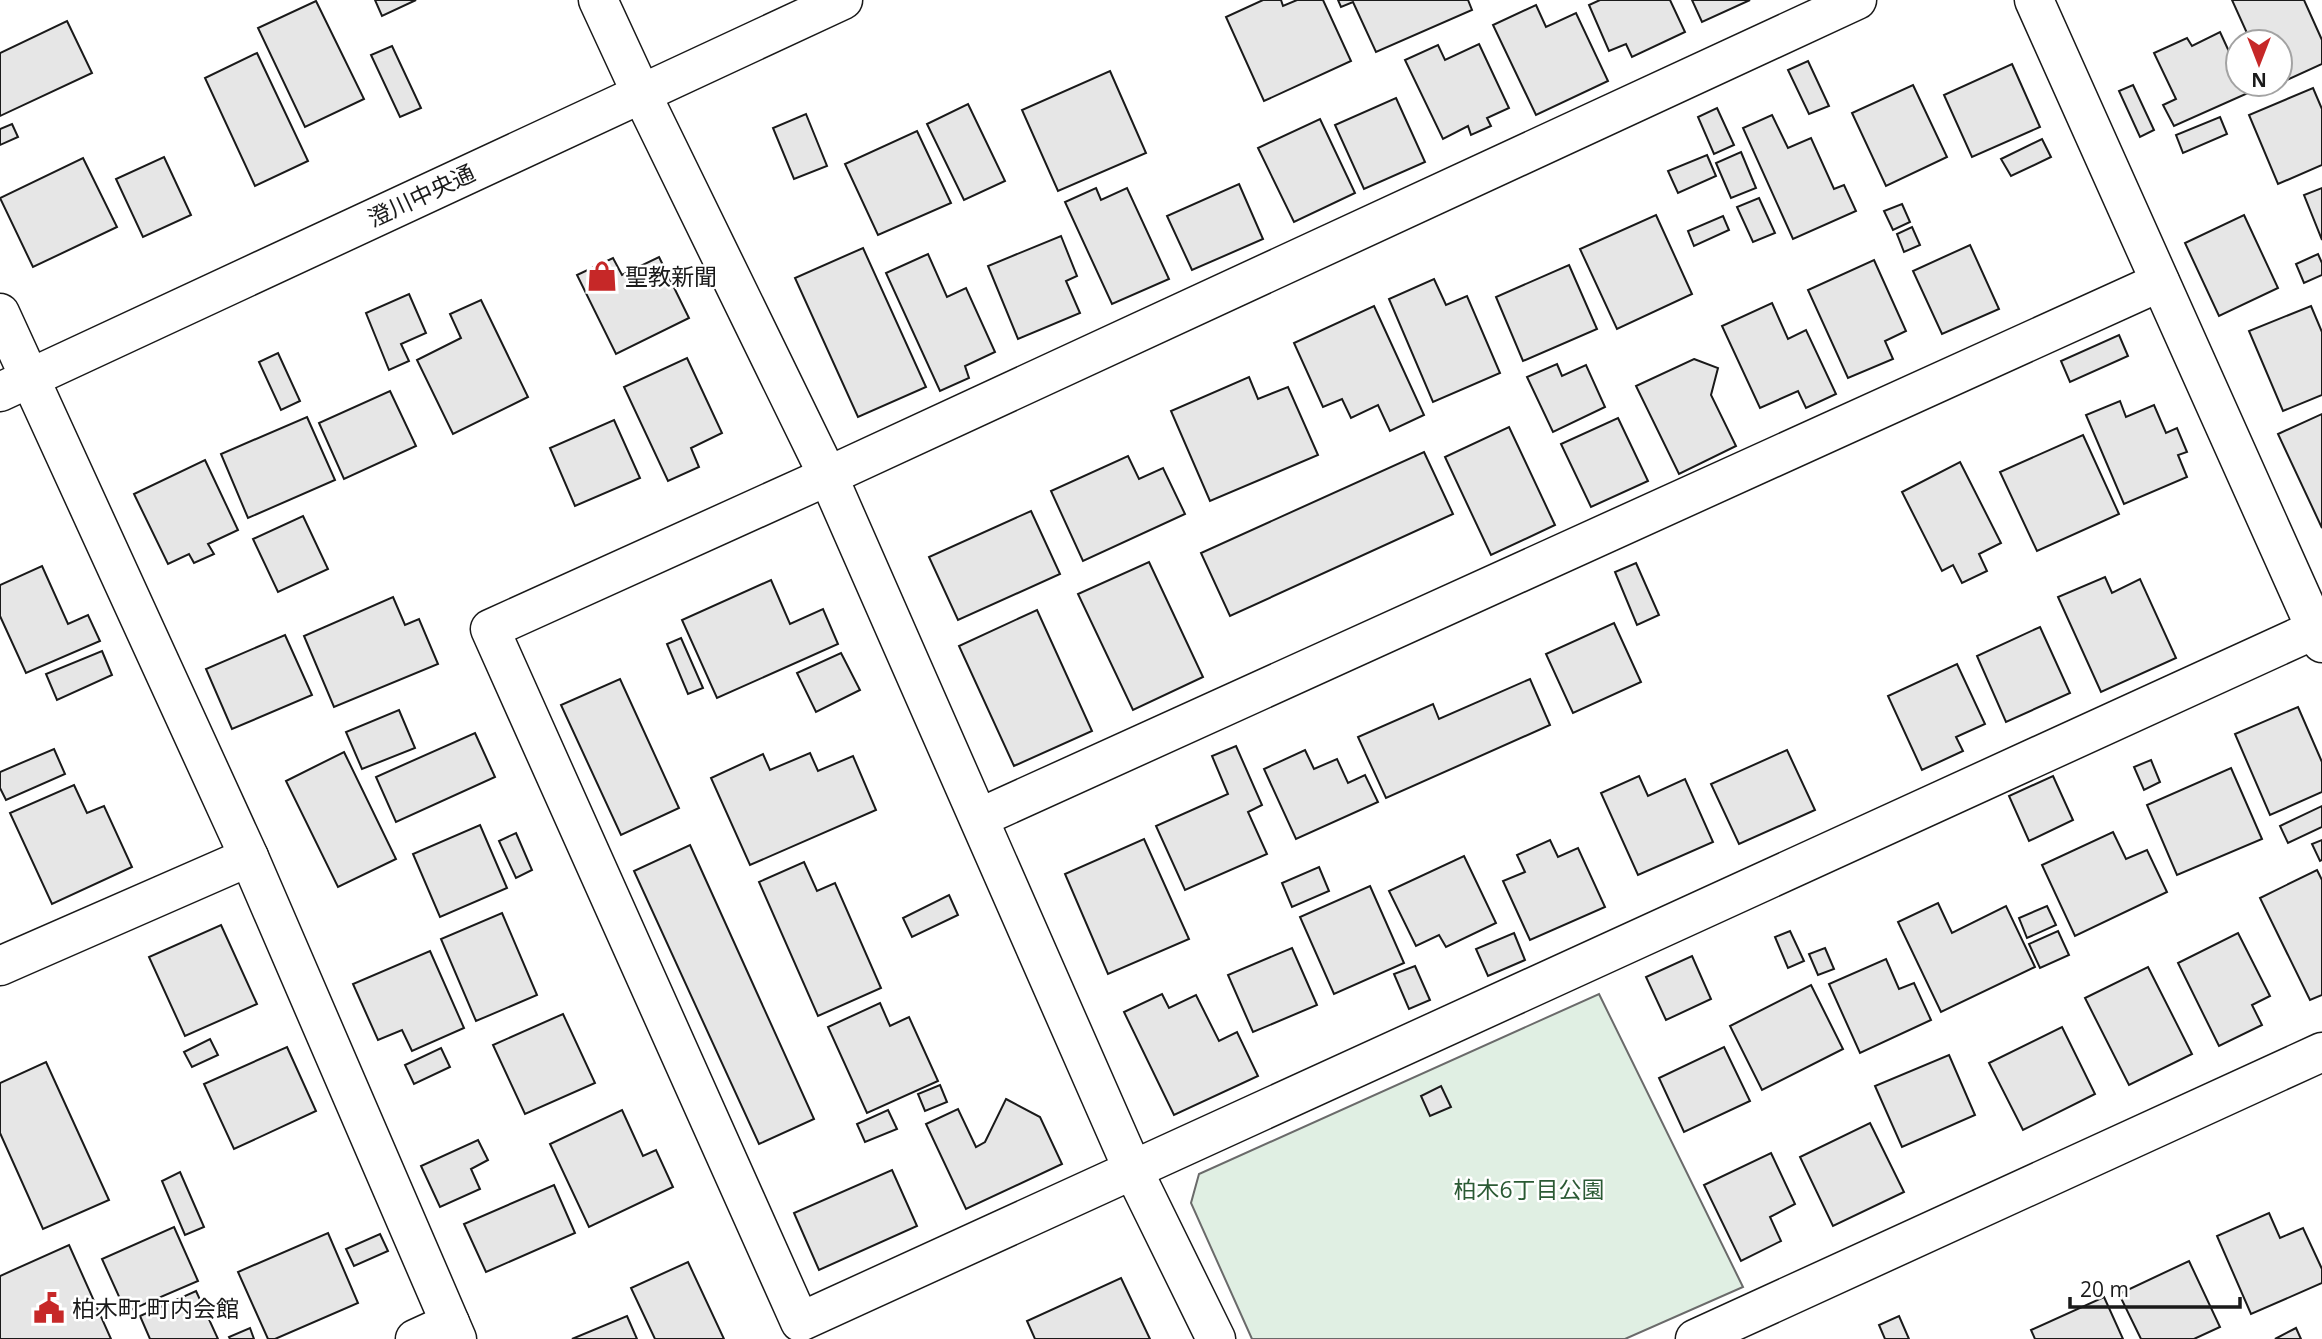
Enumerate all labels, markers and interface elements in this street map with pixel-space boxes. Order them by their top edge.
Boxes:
north arrow [2224,28,2294,98]
text: N [2251,67,2267,93]
street label: 澄川中央通 [362,156,480,234]
shop icon: 聖教新聞 [585,259,619,293]
place label: 聖教新聞 [625,260,717,292]
park label: 柏木6丁目公園 [1453,1173,1605,1205]
scale bar [2070,1266,2240,1310]
text: 20 m [2080,1275,2129,1303]
public building icon: 柏木町 町内会館 [32,1291,66,1325]
place label: 柏木町 町内会館 [72,1292,239,1324]

